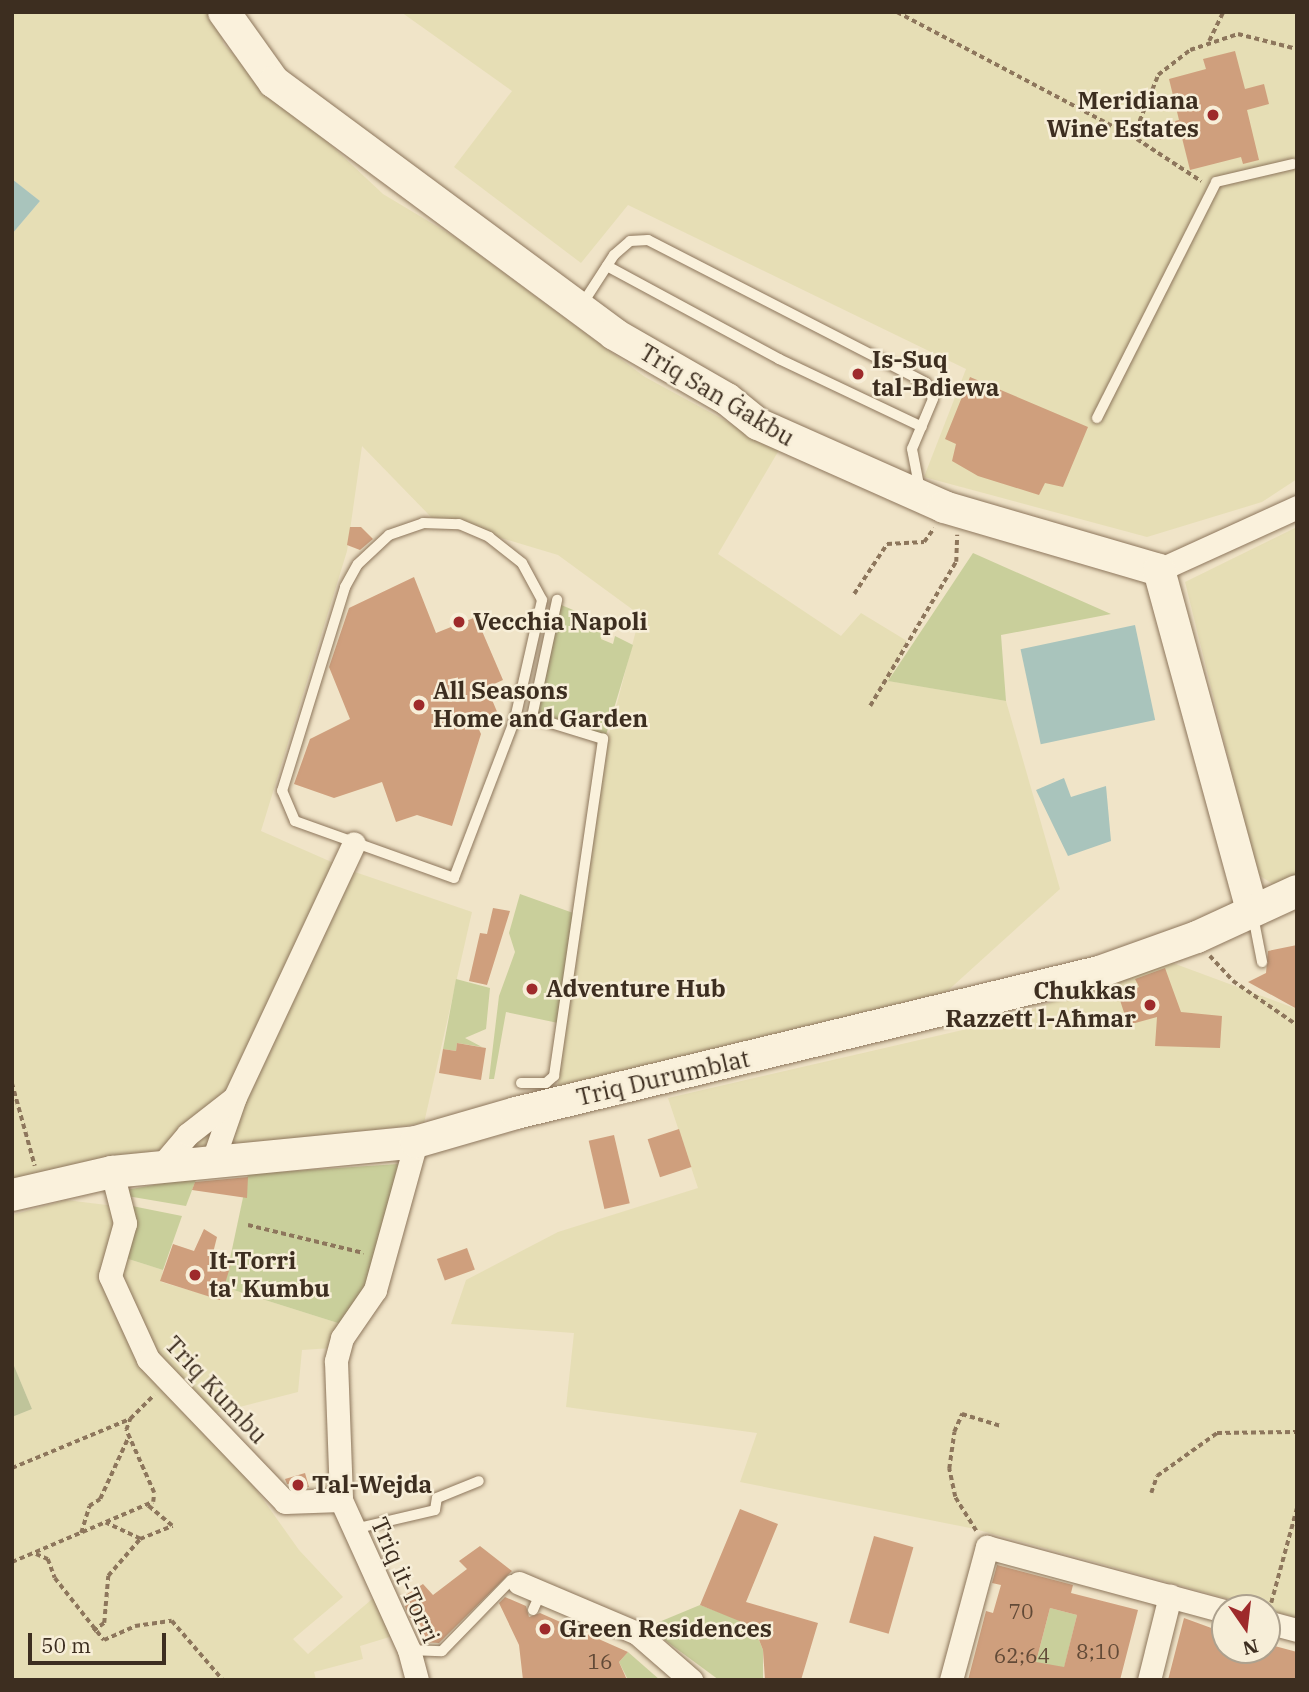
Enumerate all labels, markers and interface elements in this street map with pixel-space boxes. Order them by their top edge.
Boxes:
place label: Meridiana Wine Estates [1046,87,1199,143]
marker: Meridiana Wine Estates [1205,107,1221,123]
street label: Triq San Ġakbu [634,337,800,453]
place label: Is-Suq tal-Bdiewa [872,346,1000,402]
marker: Is-Suq tal-Bdiewa [850,366,866,382]
place label: Vecchia Napoli [473,608,648,636]
marker: Vecchia Napoli [451,614,467,630]
place label: All Seasons Home and Garden [433,677,648,733]
marker: All Seasons Home and Garden [411,697,427,713]
place label: Adventure Hub [546,975,726,1003]
place label: Chukkas Razzett l-Aħmar [945,977,1136,1033]
marker: Adventure Hub [524,981,540,997]
marker: Chukkas Razzett l-Aħmar [1142,997,1158,1013]
street label: Triq Durumblat [574,1044,752,1112]
place label: It-Torri ta' Kumbu [209,1247,330,1303]
marker: It-Torri ta' Kumbu [187,1267,203,1283]
street label: Triq Kumbu [159,1330,273,1450]
place label: Tal-Wejda [312,1471,432,1499]
marker: Tal-Wejda [290,1477,306,1493]
street label: Triq it-Torri [365,1513,445,1647]
north arrow [1211,1594,1281,1664]
house number: 70 [1008,1598,1034,1624]
place label: Green Residences [559,1615,772,1643]
scale bar [32,1618,170,1662]
marker: Green Residences [537,1621,553,1637]
text: 50 m [41,1631,91,1659]
text: N [1240,1634,1261,1661]
house number: 8;10 [1076,1638,1120,1664]
house number: 62;64 [994,1642,1050,1668]
house number: 16 [587,1648,613,1674]

